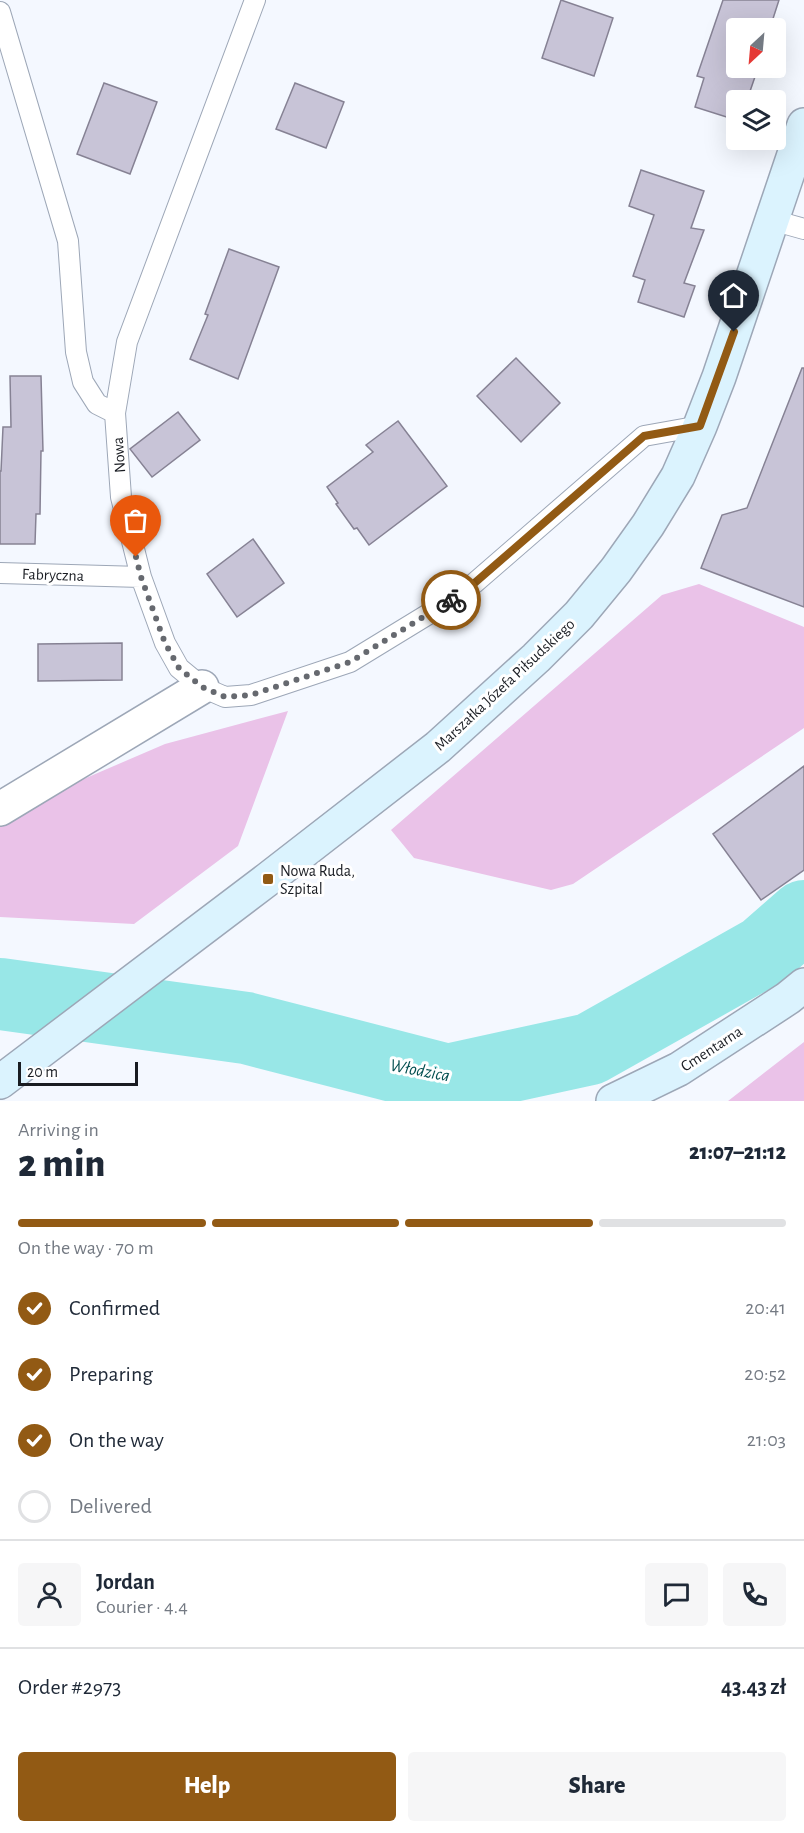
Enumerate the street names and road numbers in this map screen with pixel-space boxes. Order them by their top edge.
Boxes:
street label: Nowa [110,436,128,474]
street label: Fabryczna [22,566,84,585]
street label: Marszałka Józefa Piłsudskiego [431,616,578,754]
street label: Cmentarna [678,1023,745,1074]

